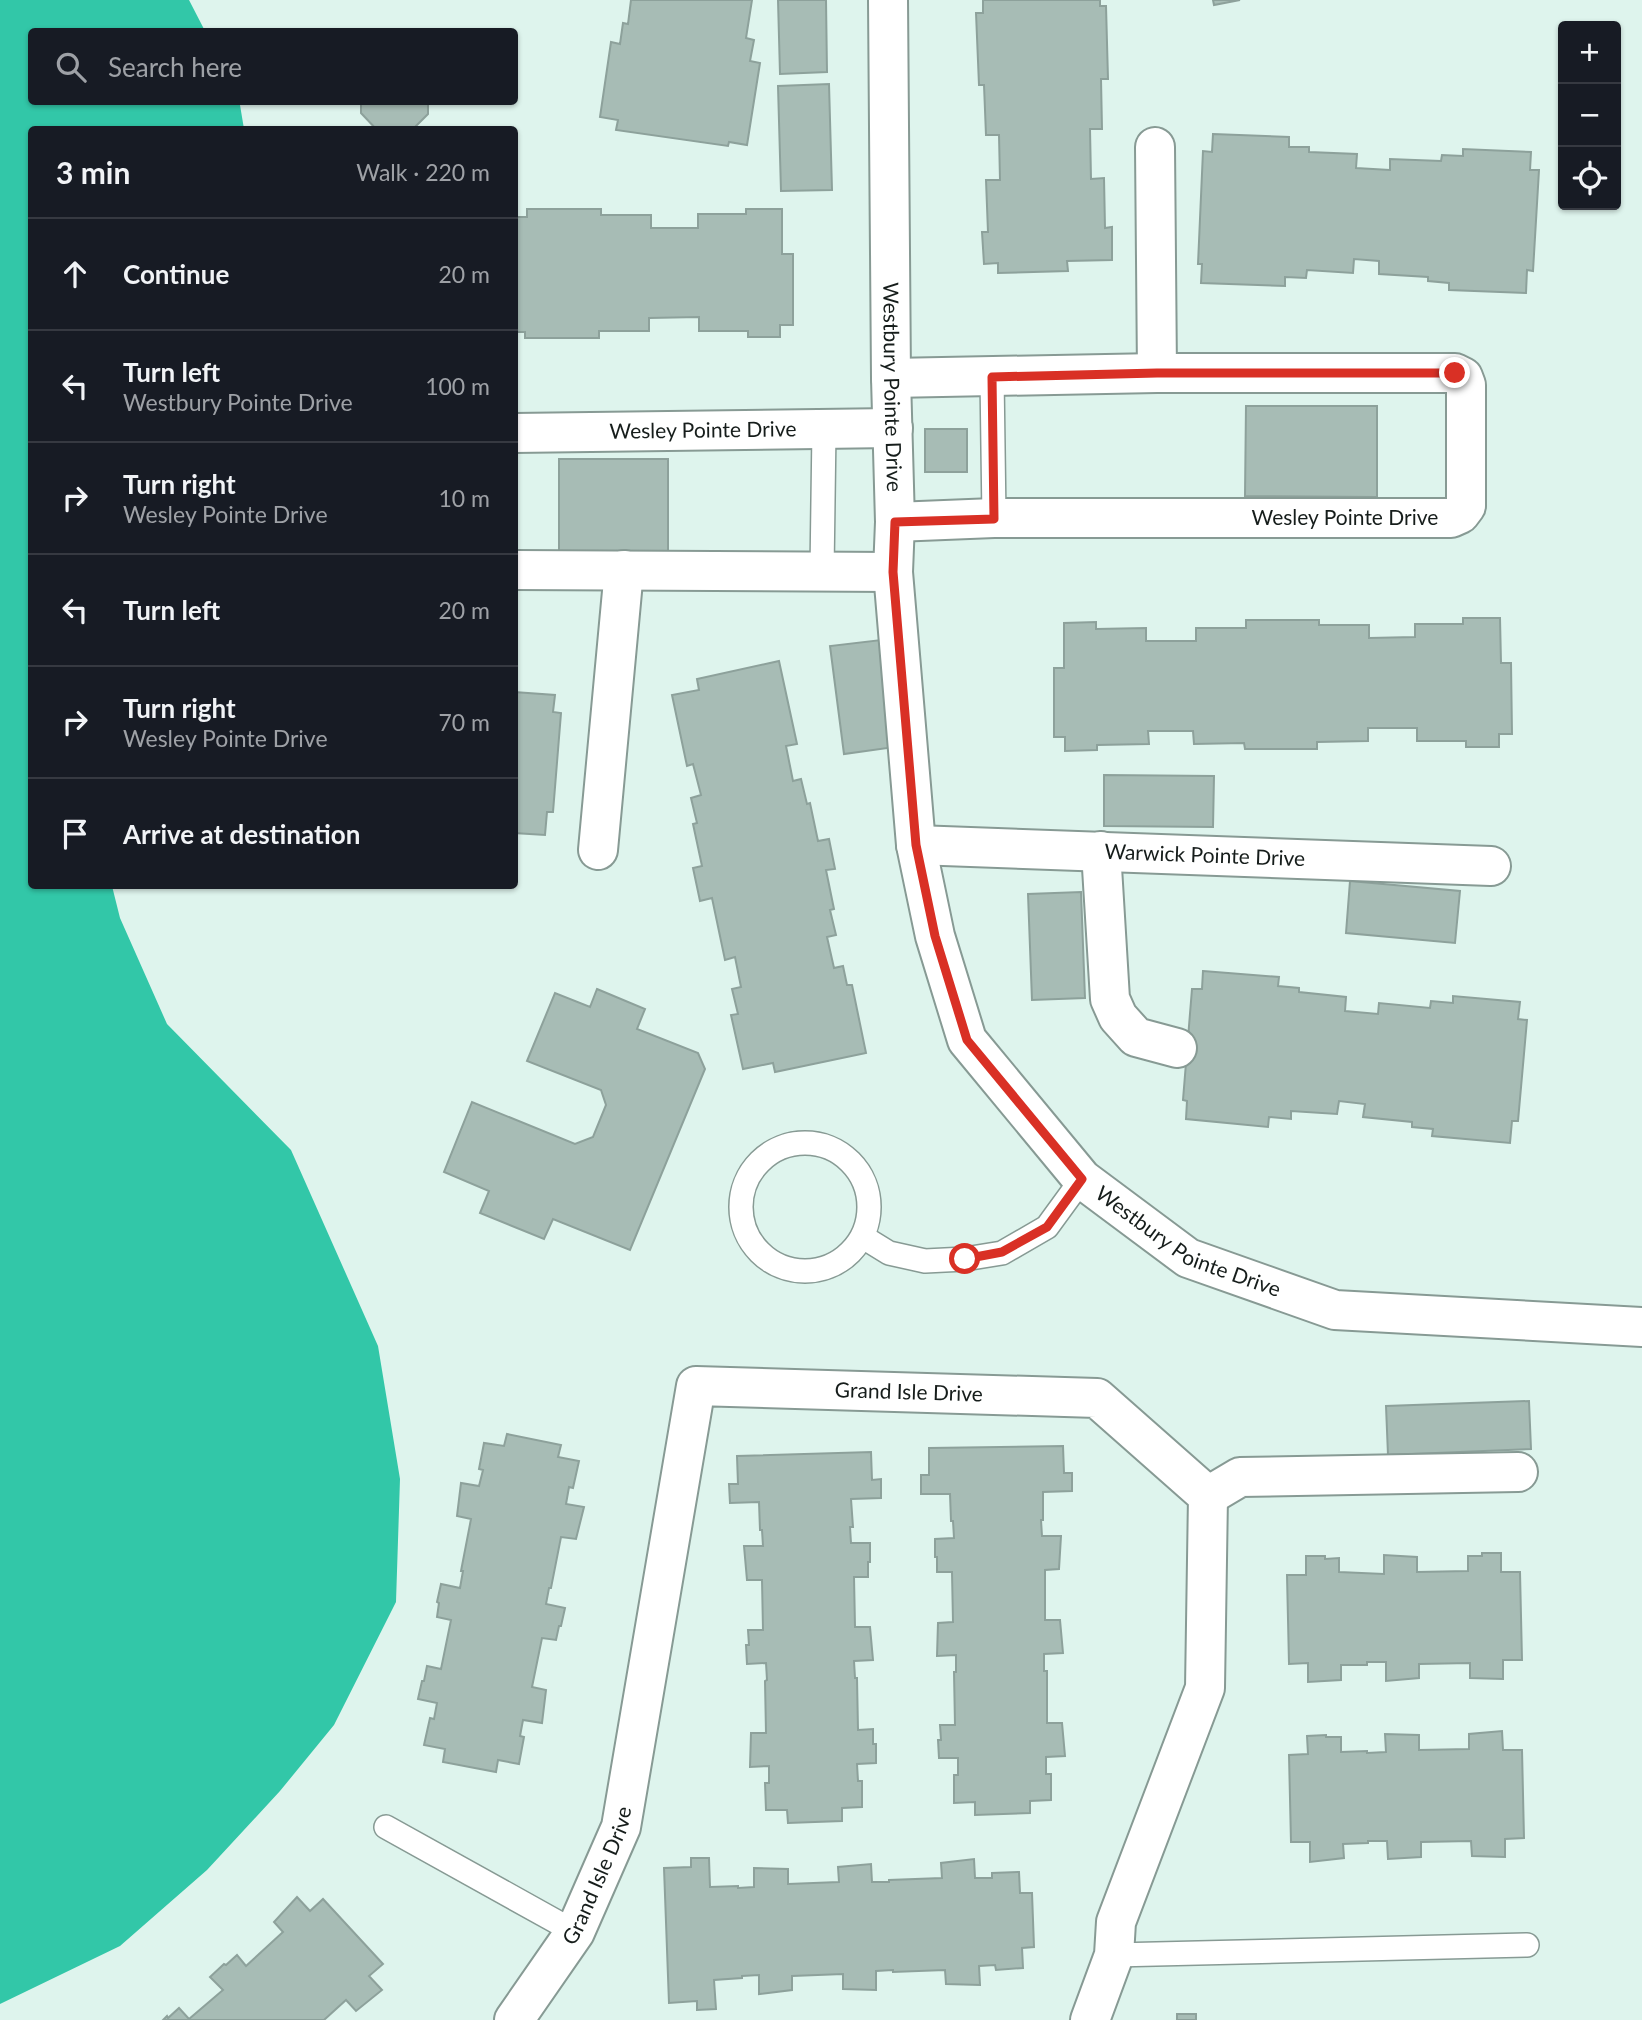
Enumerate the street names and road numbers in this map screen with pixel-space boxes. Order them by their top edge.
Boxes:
street label: Westbury Pointe Drive [879,282,908,492]
street label: Wesley Pointe Drive [609,415,797,443]
street label: Wesley Pointe Drive [1252,504,1438,529]
street label: Warwick Pointe Drive [1104,838,1306,870]
street label: Westbury Pointe Drive [1091,1180,1285,1301]
street label: Grand Isle Drive [834,1376,983,1406]
street label: Grand Isle Drive [556,1805,635,1949]

